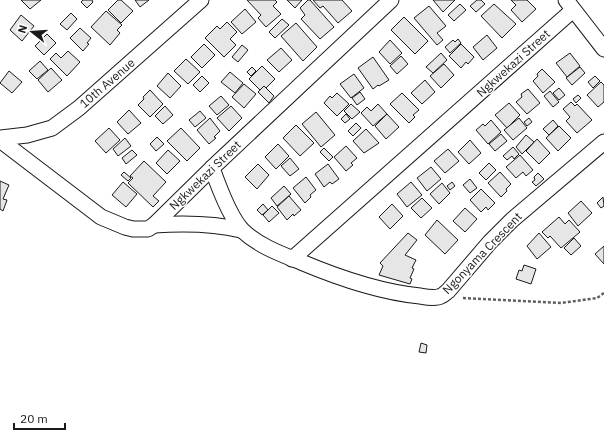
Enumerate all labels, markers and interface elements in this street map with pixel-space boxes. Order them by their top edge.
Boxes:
north arrow [12,12,52,52]
text: N [15,23,30,35]
street label: Ngkwekazi Street [473,26,553,100]
street label: 10th Avenue [76,55,138,111]
street label: Ngkwekazi Street [166,137,244,213]
street label: Ngonyama Crescent [439,209,525,297]
scale bar [14,405,65,431]
text: 20 m [20,411,48,426]

